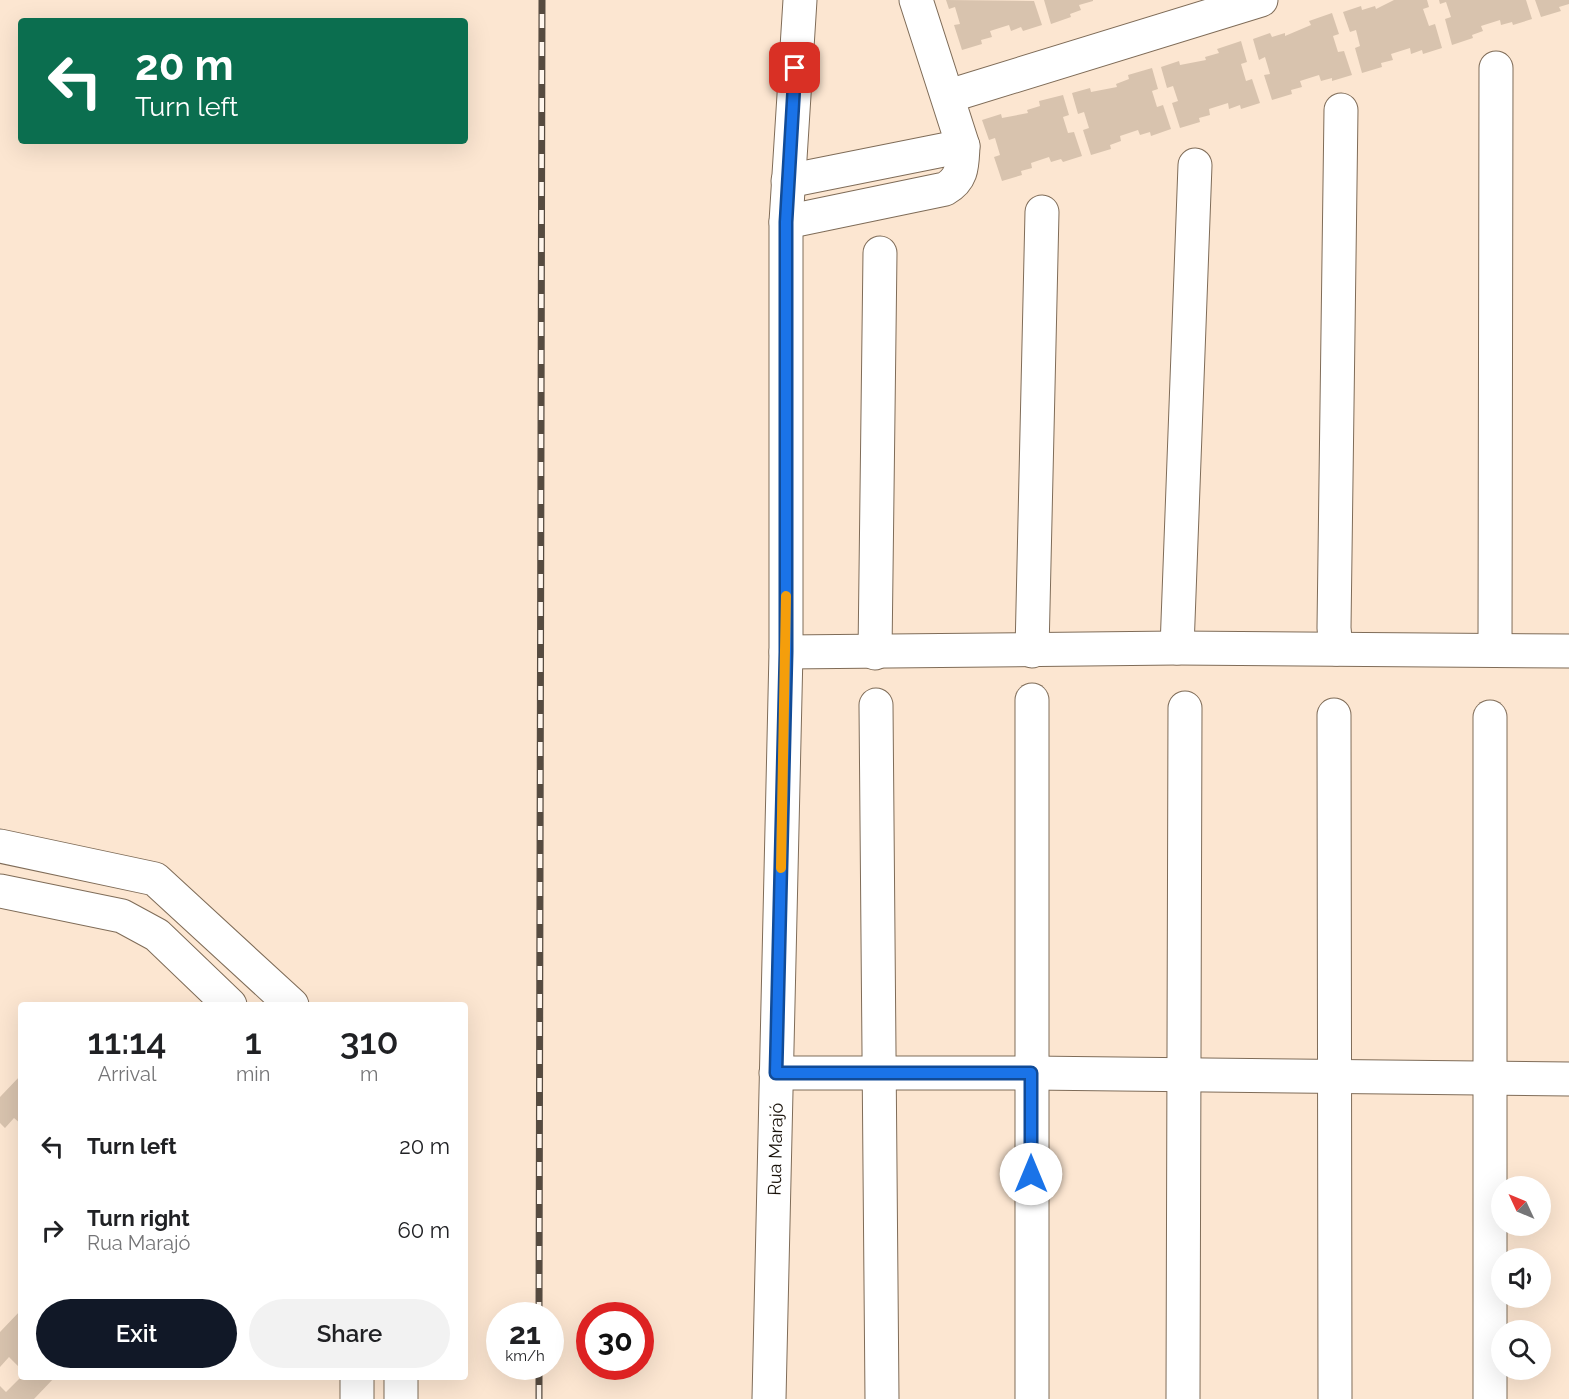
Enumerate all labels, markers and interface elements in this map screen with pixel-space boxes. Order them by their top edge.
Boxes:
text: 20 m [135,41,234,90]
icon: left [36,42,114,120]
pin [769,42,820,93]
icon: arrive [778,51,811,84]
text: Turn left [135,91,238,122]
text: 11:14 [87,1020,167,1062]
text: 1 [245,1020,262,1062]
text: 310 [340,1020,399,1062]
text: Arrival [98,1062,156,1086]
text: min [236,1062,270,1086]
text: m [360,1062,378,1086]
street label: Rua Marajó [763,1102,786,1196]
icon: left [36,1130,69,1163]
text: Turn left [87,1133,177,1159]
text: 20 m [399,1133,450,1159]
position arrow [999,1142,1063,1206]
north arrow [1491,1176,1551,1236]
map controls [1491,1176,1551,1380]
text: Turn right [87,1205,190,1231]
icon: right [36,1214,69,1247]
text: 60 m [397,1217,450,1243]
text: Rua Marajó [87,1231,190,1255]
button: sound [1491,1248,1551,1308]
button: Exit [36,1299,237,1368]
button: Share [249,1299,450,1368]
speed limit sign: 30 [576,1302,654,1380]
text: 21 [509,1316,541,1351]
button: search [1491,1320,1551,1380]
text: km/h [505,1347,545,1365]

